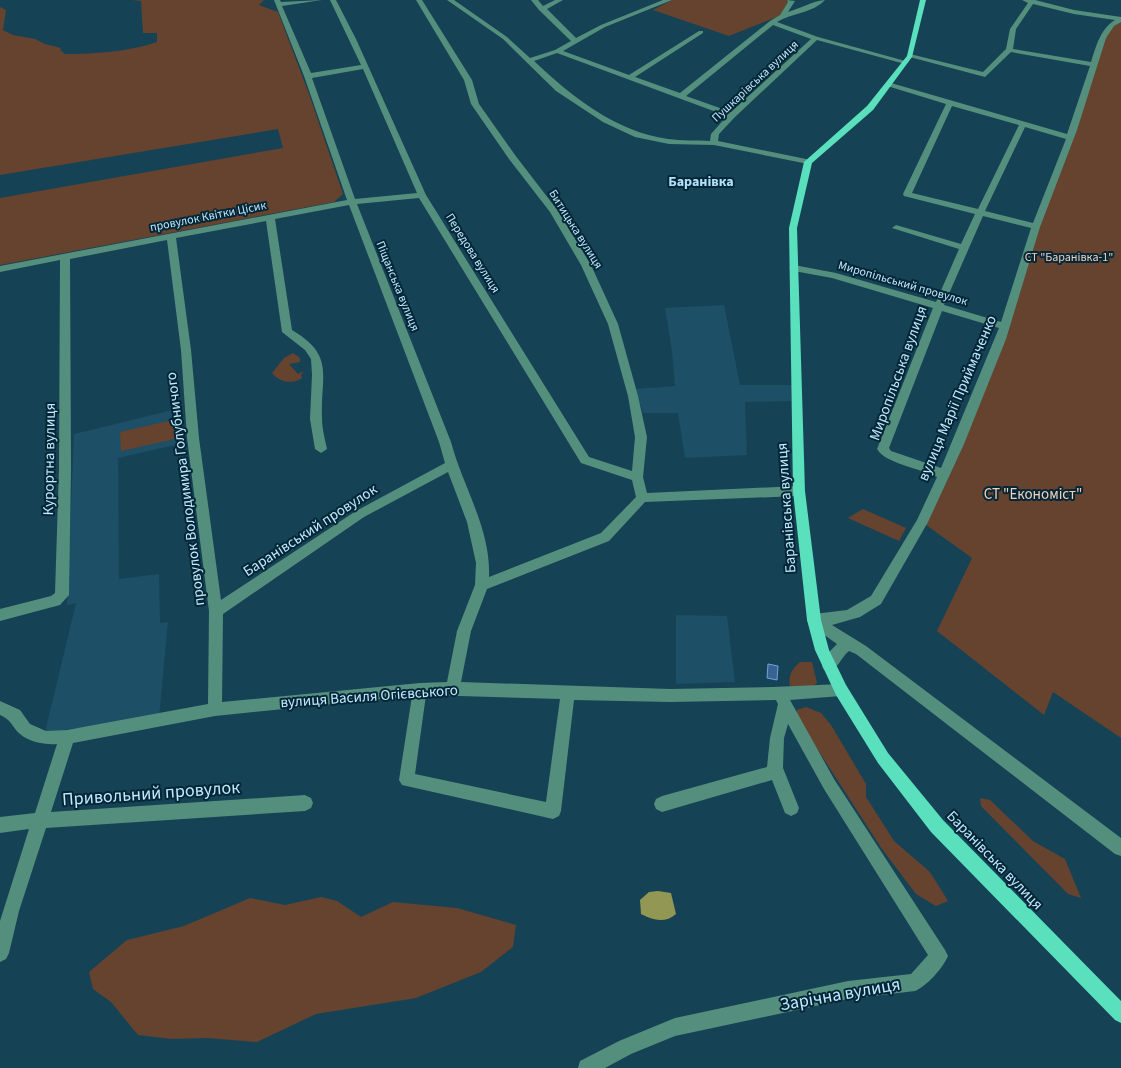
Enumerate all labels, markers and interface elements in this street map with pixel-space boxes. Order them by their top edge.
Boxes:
street label: Пушкарівська вулиця [708,37,803,126]
district label: Баранівка [668,172,734,192]
street label: Битицька вулиця [544,186,607,272]
street label: провулок Квітки Цісик [148,197,268,236]
street label: Передова вулиця [441,210,504,297]
street label: Піщанська вулиця [372,239,423,334]
park label: СТ "Баранівка-1" [1025,249,1113,266]
street label: Миропільський провулок [836,257,970,310]
street label: Миропільська вулиця [864,303,933,444]
street label: вулиця Марії Приймаченко [913,312,1002,484]
street label: провулок Володимира Голубничого [161,371,210,607]
street label: Курортна вулиця [38,402,61,516]
street label: Баранівська вулиця [771,442,802,574]
street label: Баранівський провулок [239,479,382,582]
park label: СТ "Економіст" [984,484,1082,505]
street label: вулиця Василя Огієвського [280,680,458,713]
street label: Привольний провулок [61,775,241,812]
street label: Баранівська вулиця [942,806,1048,915]
street label: Зарічна вулиця [778,972,902,1017]

